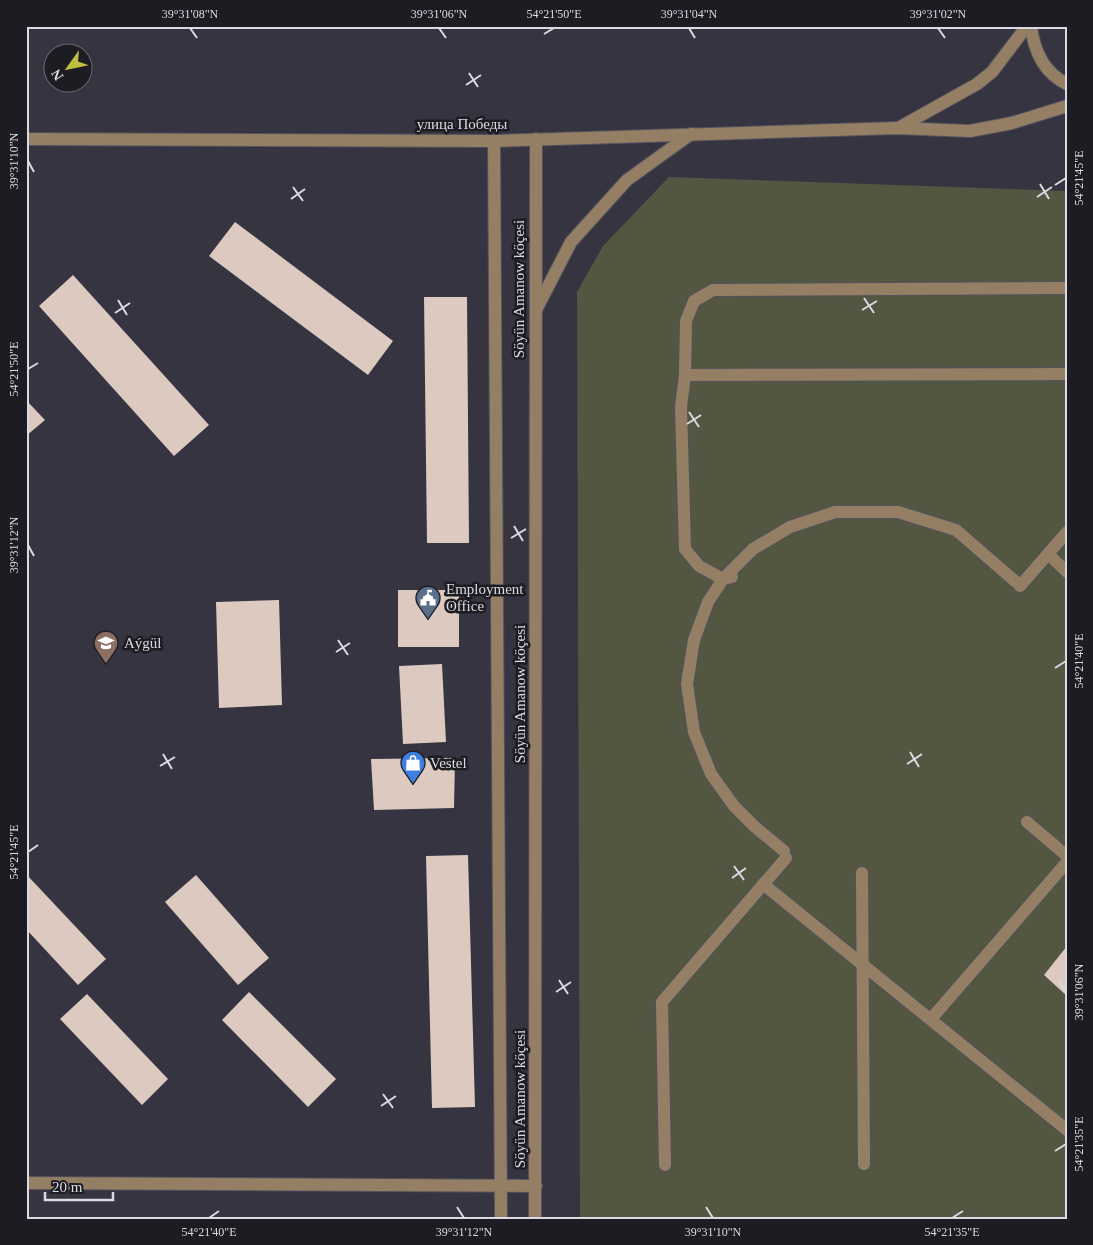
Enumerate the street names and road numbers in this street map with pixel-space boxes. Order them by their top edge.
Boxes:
street label: улица Победы [417,116,507,132]
street label: Söyün Amanow köçesi [511,220,527,358]
street label: Söyün Amanow köçesi [512,625,528,763]
street label: Söyün Amanow köçesi [512,1030,528,1168]

